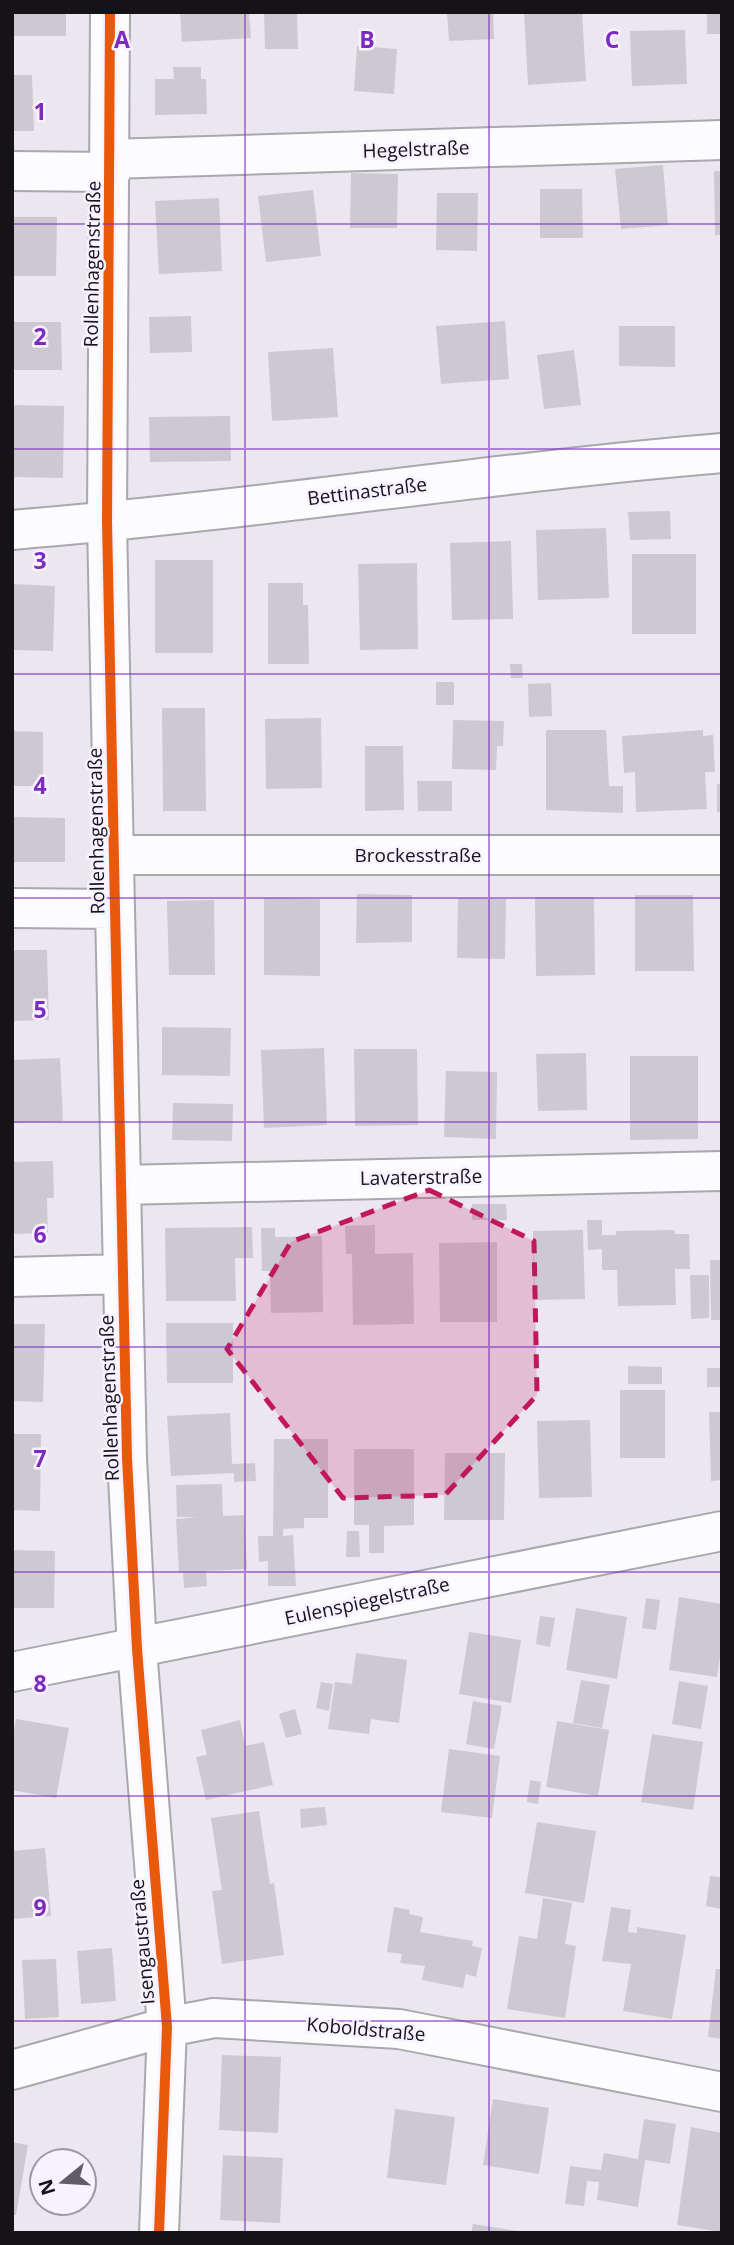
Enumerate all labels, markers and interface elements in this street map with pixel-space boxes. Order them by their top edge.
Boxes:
text: A [114,23,130,55]
text: B [359,23,375,55]
text: C [605,23,619,55]
text: 1 [33,95,47,127]
street label: Hegelstraße [362,134,470,164]
street label: Rollenhagenstraße [78,180,106,348]
text: 2 [33,320,47,352]
street label: Bettinastraße [306,471,428,511]
text: 3 [33,544,47,576]
street label: Rollenhagenstraße [82,747,110,915]
text: 4 [33,769,47,801]
street label: Brockesstraße [355,842,481,868]
text: 5 [33,993,47,1025]
street label: Lavaterstraße [360,1163,482,1191]
text: 6 [33,1218,47,1250]
street label: Rollenhagenstraße [93,1314,125,1482]
text: 7 [33,1442,47,1474]
street label: Eulenspiegelstraße [282,1571,452,1631]
text: 8 [33,1667,47,1699]
street label: Isengaustraße [124,1878,160,2006]
text: 9 [33,1891,47,1923]
street label: Koboldstraße [305,2011,427,2047]
north arrow [28,2147,98,2217]
text: N [32,2176,62,2199]

